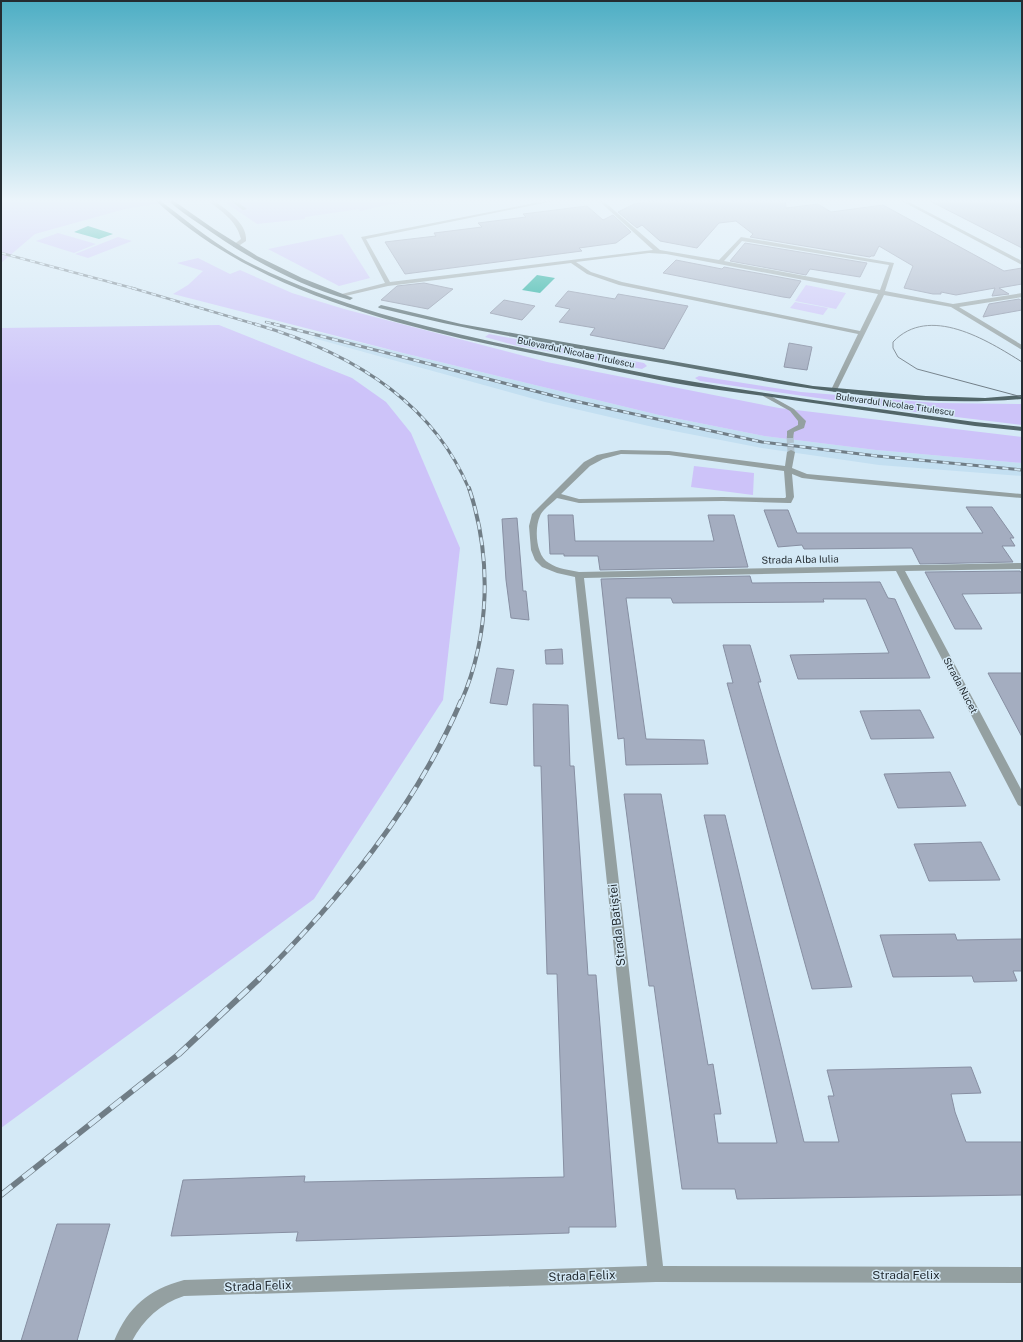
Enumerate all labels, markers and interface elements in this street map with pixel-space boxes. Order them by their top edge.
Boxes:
street label: Bulevardul Nicolae Titulescu [516,334,636,370]
street label: Bulevardul Nicolae Titulescu [835,390,955,418]
street label: Strada Alba Iulia [761,552,839,566]
street label: Strada Nucet [941,655,981,715]
street label: Strada Batiștei [606,883,628,967]
street label: Strada Felix [548,1268,616,1284]
street label: Strada Felix [872,1268,940,1282]
street label: Strada Felix [224,1278,292,1294]

